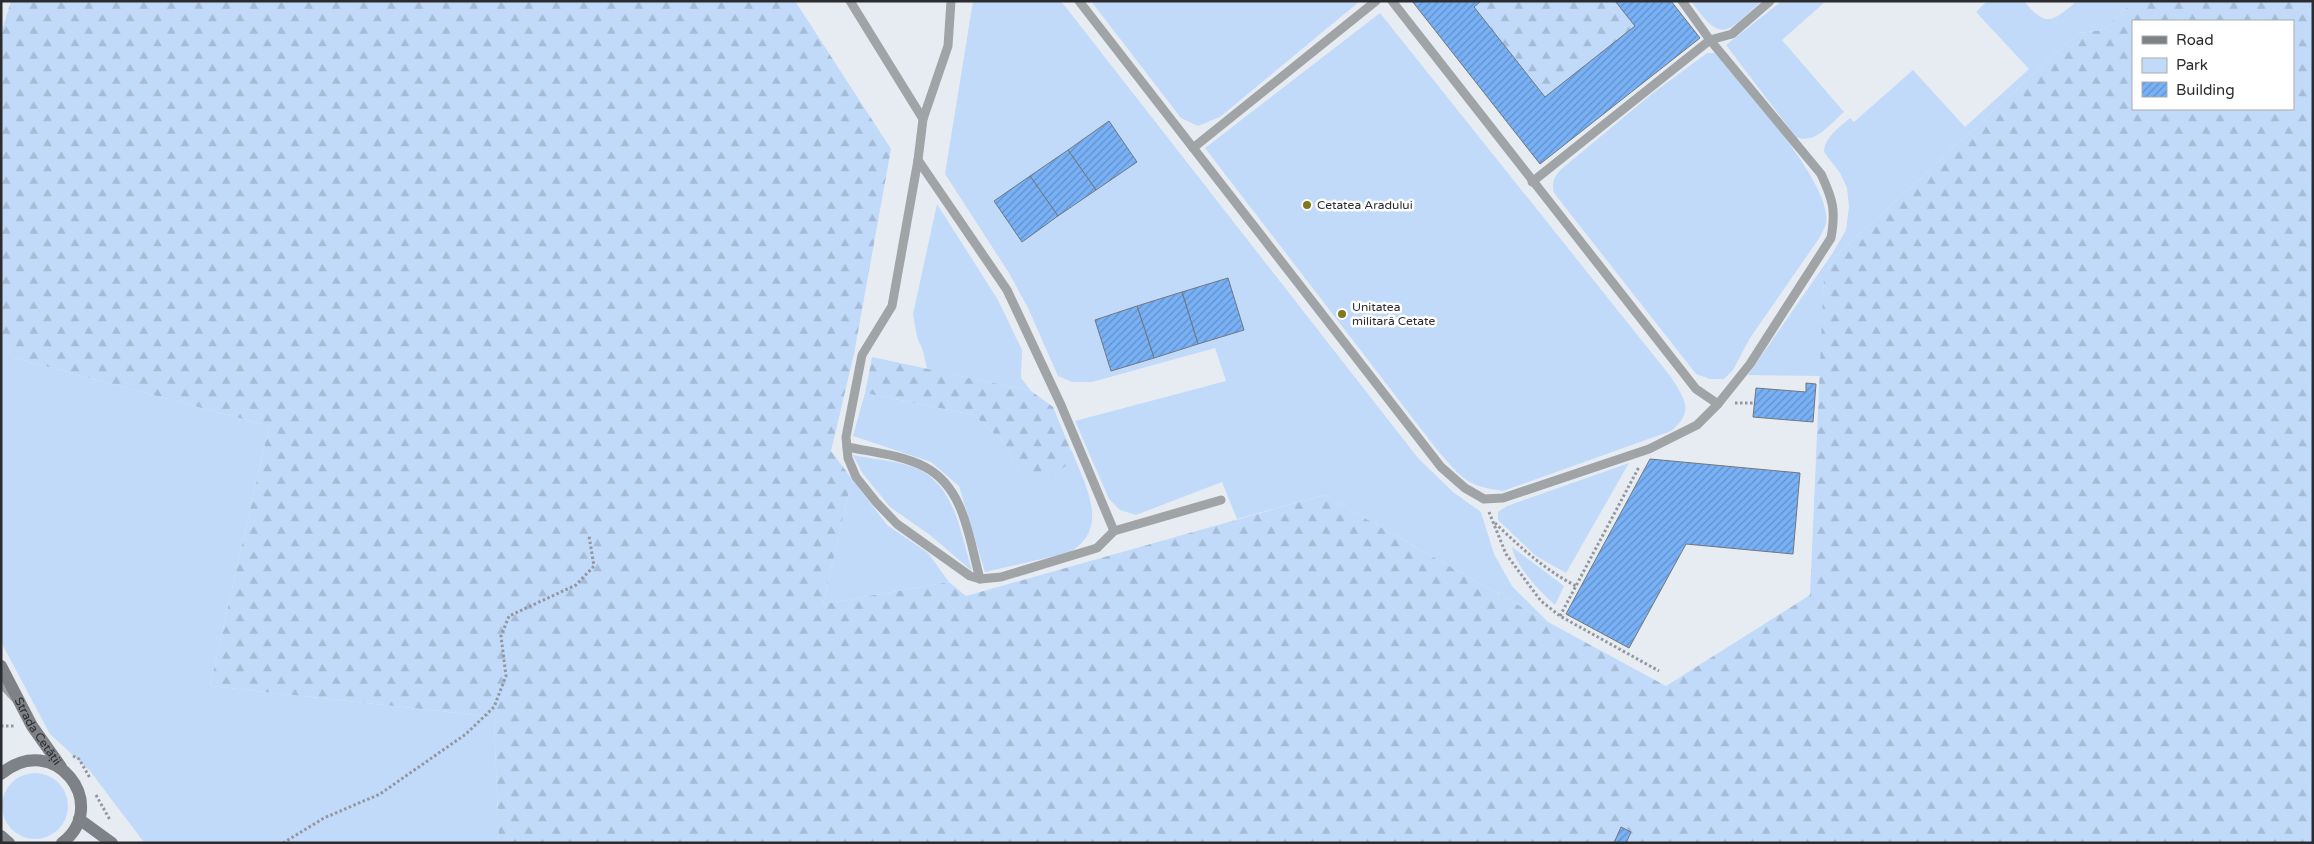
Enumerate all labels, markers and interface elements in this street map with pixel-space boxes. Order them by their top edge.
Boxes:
legend [2132,20,2294,110]
text: Road [2176,31,2214,49]
text: Park [2176,56,2208,74]
text: Building [2176,81,2235,99]
place label: Cetatea Aradului [1317,198,1413,212]
marker: Cetatea Aradului [1301,199,1313,211]
place label: Unitatea militară Cetate [1352,300,1435,328]
marker: Unitatea militară Cetate [1336,308,1348,320]
street label: Strada Cetății [11,695,64,768]

